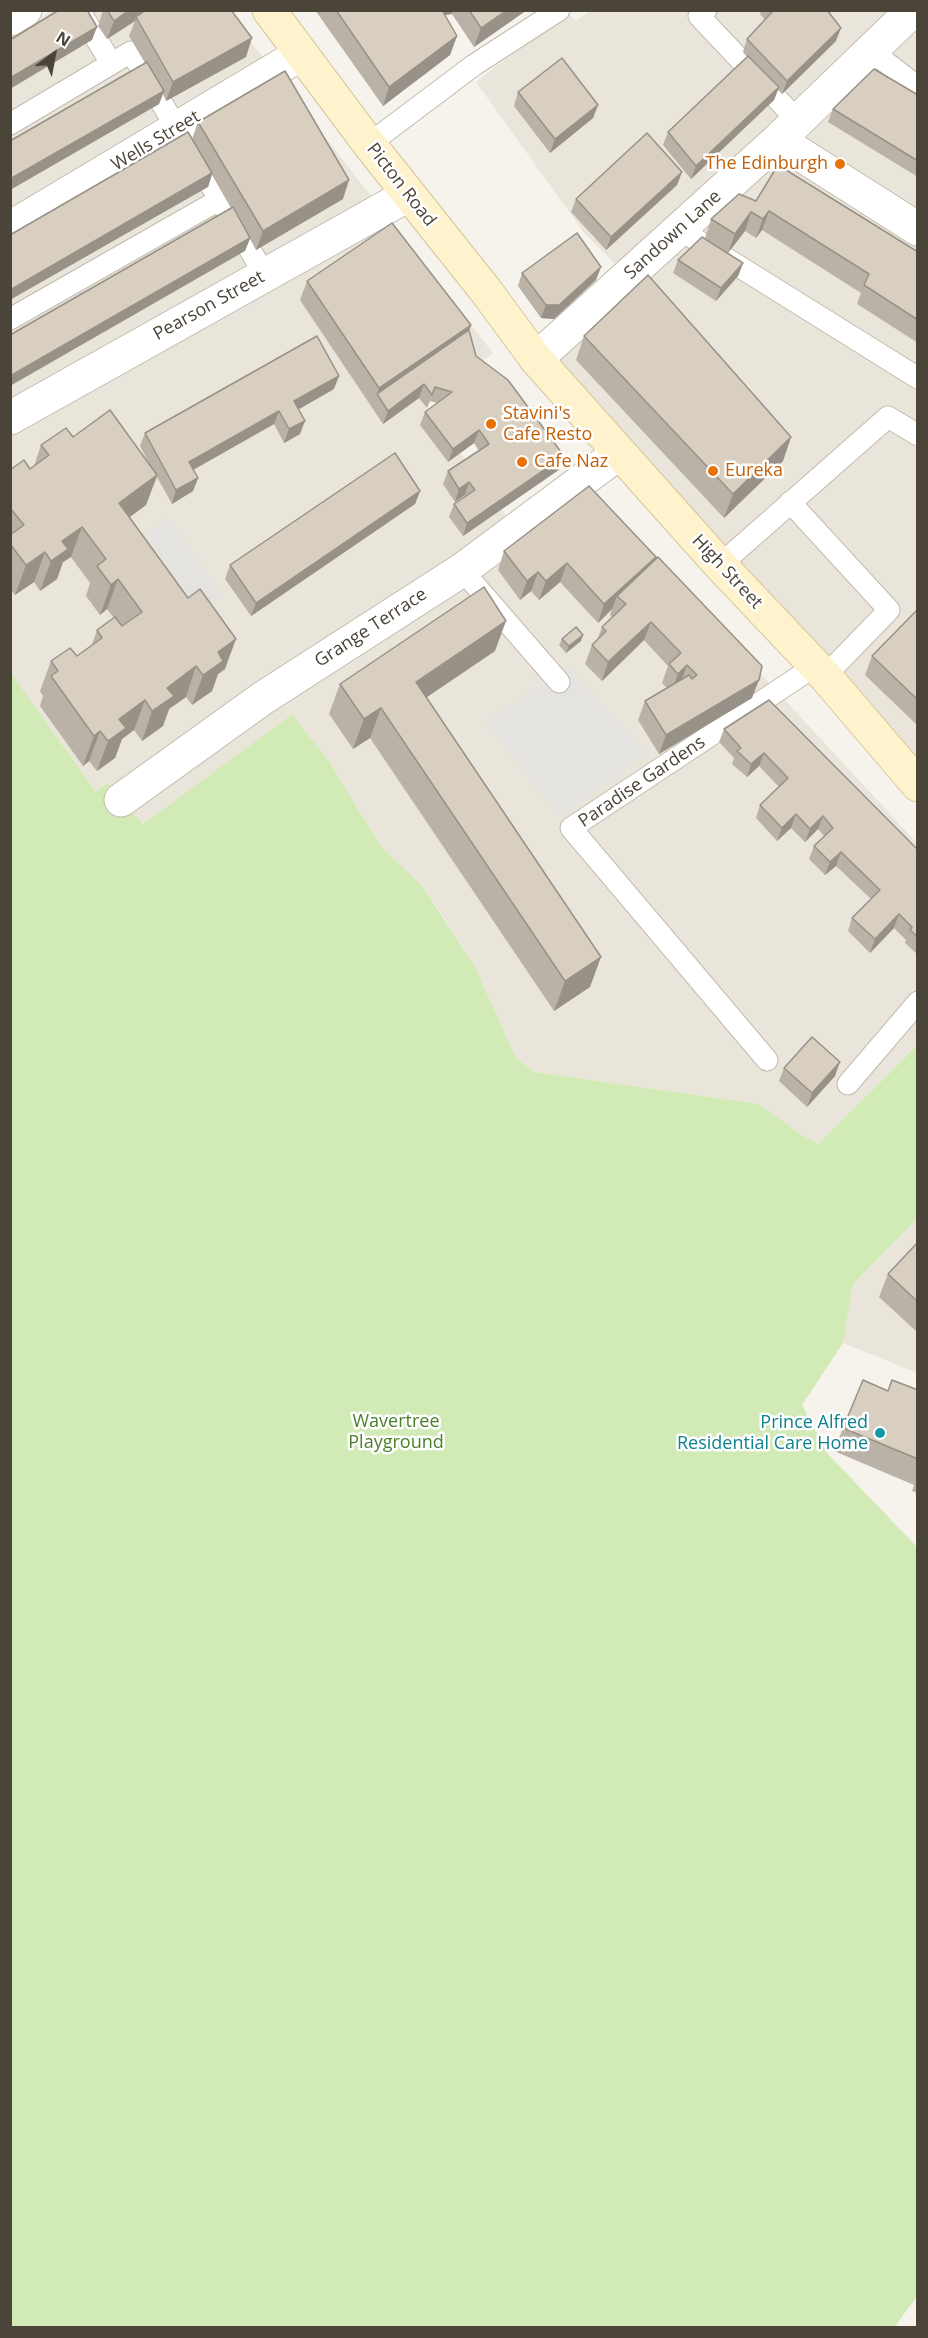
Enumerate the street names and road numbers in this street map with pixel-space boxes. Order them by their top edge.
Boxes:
street label: Wells Street [108,106,204,176]
street label: Picton Road [362,139,440,231]
street label: Sandown Lane [620,186,726,284]
street label: Pearson Street [150,267,268,345]
street label: High Street [687,530,767,614]
street label: Grange Terrace [311,584,431,672]
street label: Paradise Gardens [574,732,710,832]

